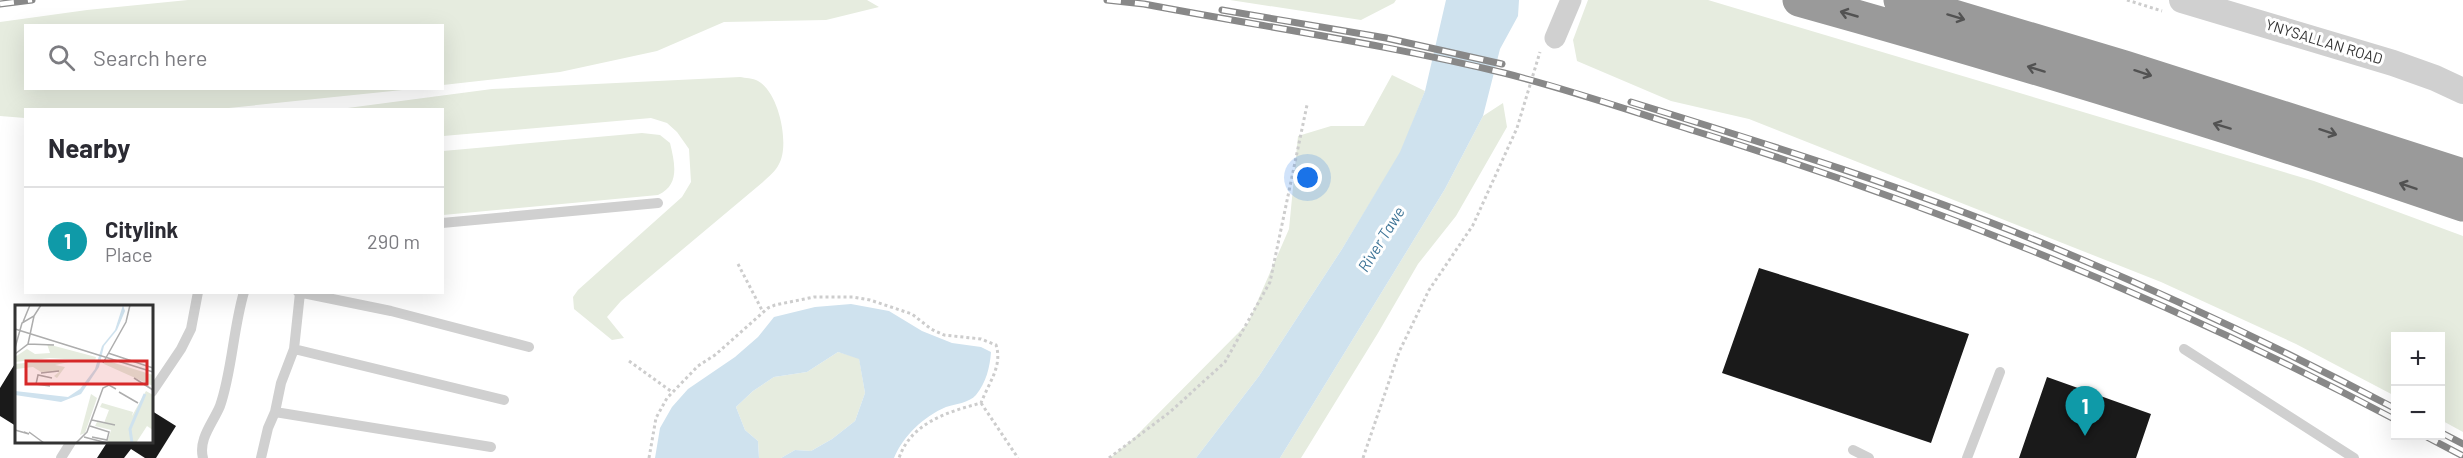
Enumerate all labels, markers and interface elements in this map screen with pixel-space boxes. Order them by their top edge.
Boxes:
one-way arrow [1840,8,1859,19]
one-way arrow [1946,12,1965,23]
street label: YNYSALLAN ROAD [2264,15,2385,67]
search box [24,24,444,90]
icon: search [45,41,78,74]
text: Search here [93,44,207,70]
one-way arrow [2027,63,2046,74]
one-way arrow [2133,68,2152,79]
one-way arrow [2213,120,2232,131]
one-way arrow [2318,127,2337,138]
text: Nearby [48,132,130,163]
your location [1293,163,1322,192]
one-way arrow [2399,180,2418,191]
water label: River Tawe [1353,203,1408,275]
text: Citylink [105,216,178,242]
text: 1 [64,229,71,253]
text: 290 m [367,229,420,253]
text: Place [105,242,153,266]
inset map [15,305,153,443]
map controls [2391,332,2445,440]
button: + [2391,332,2445,386]
pin: 1 [2066,386,2104,436]
button: − [2391,386,2445,440]

